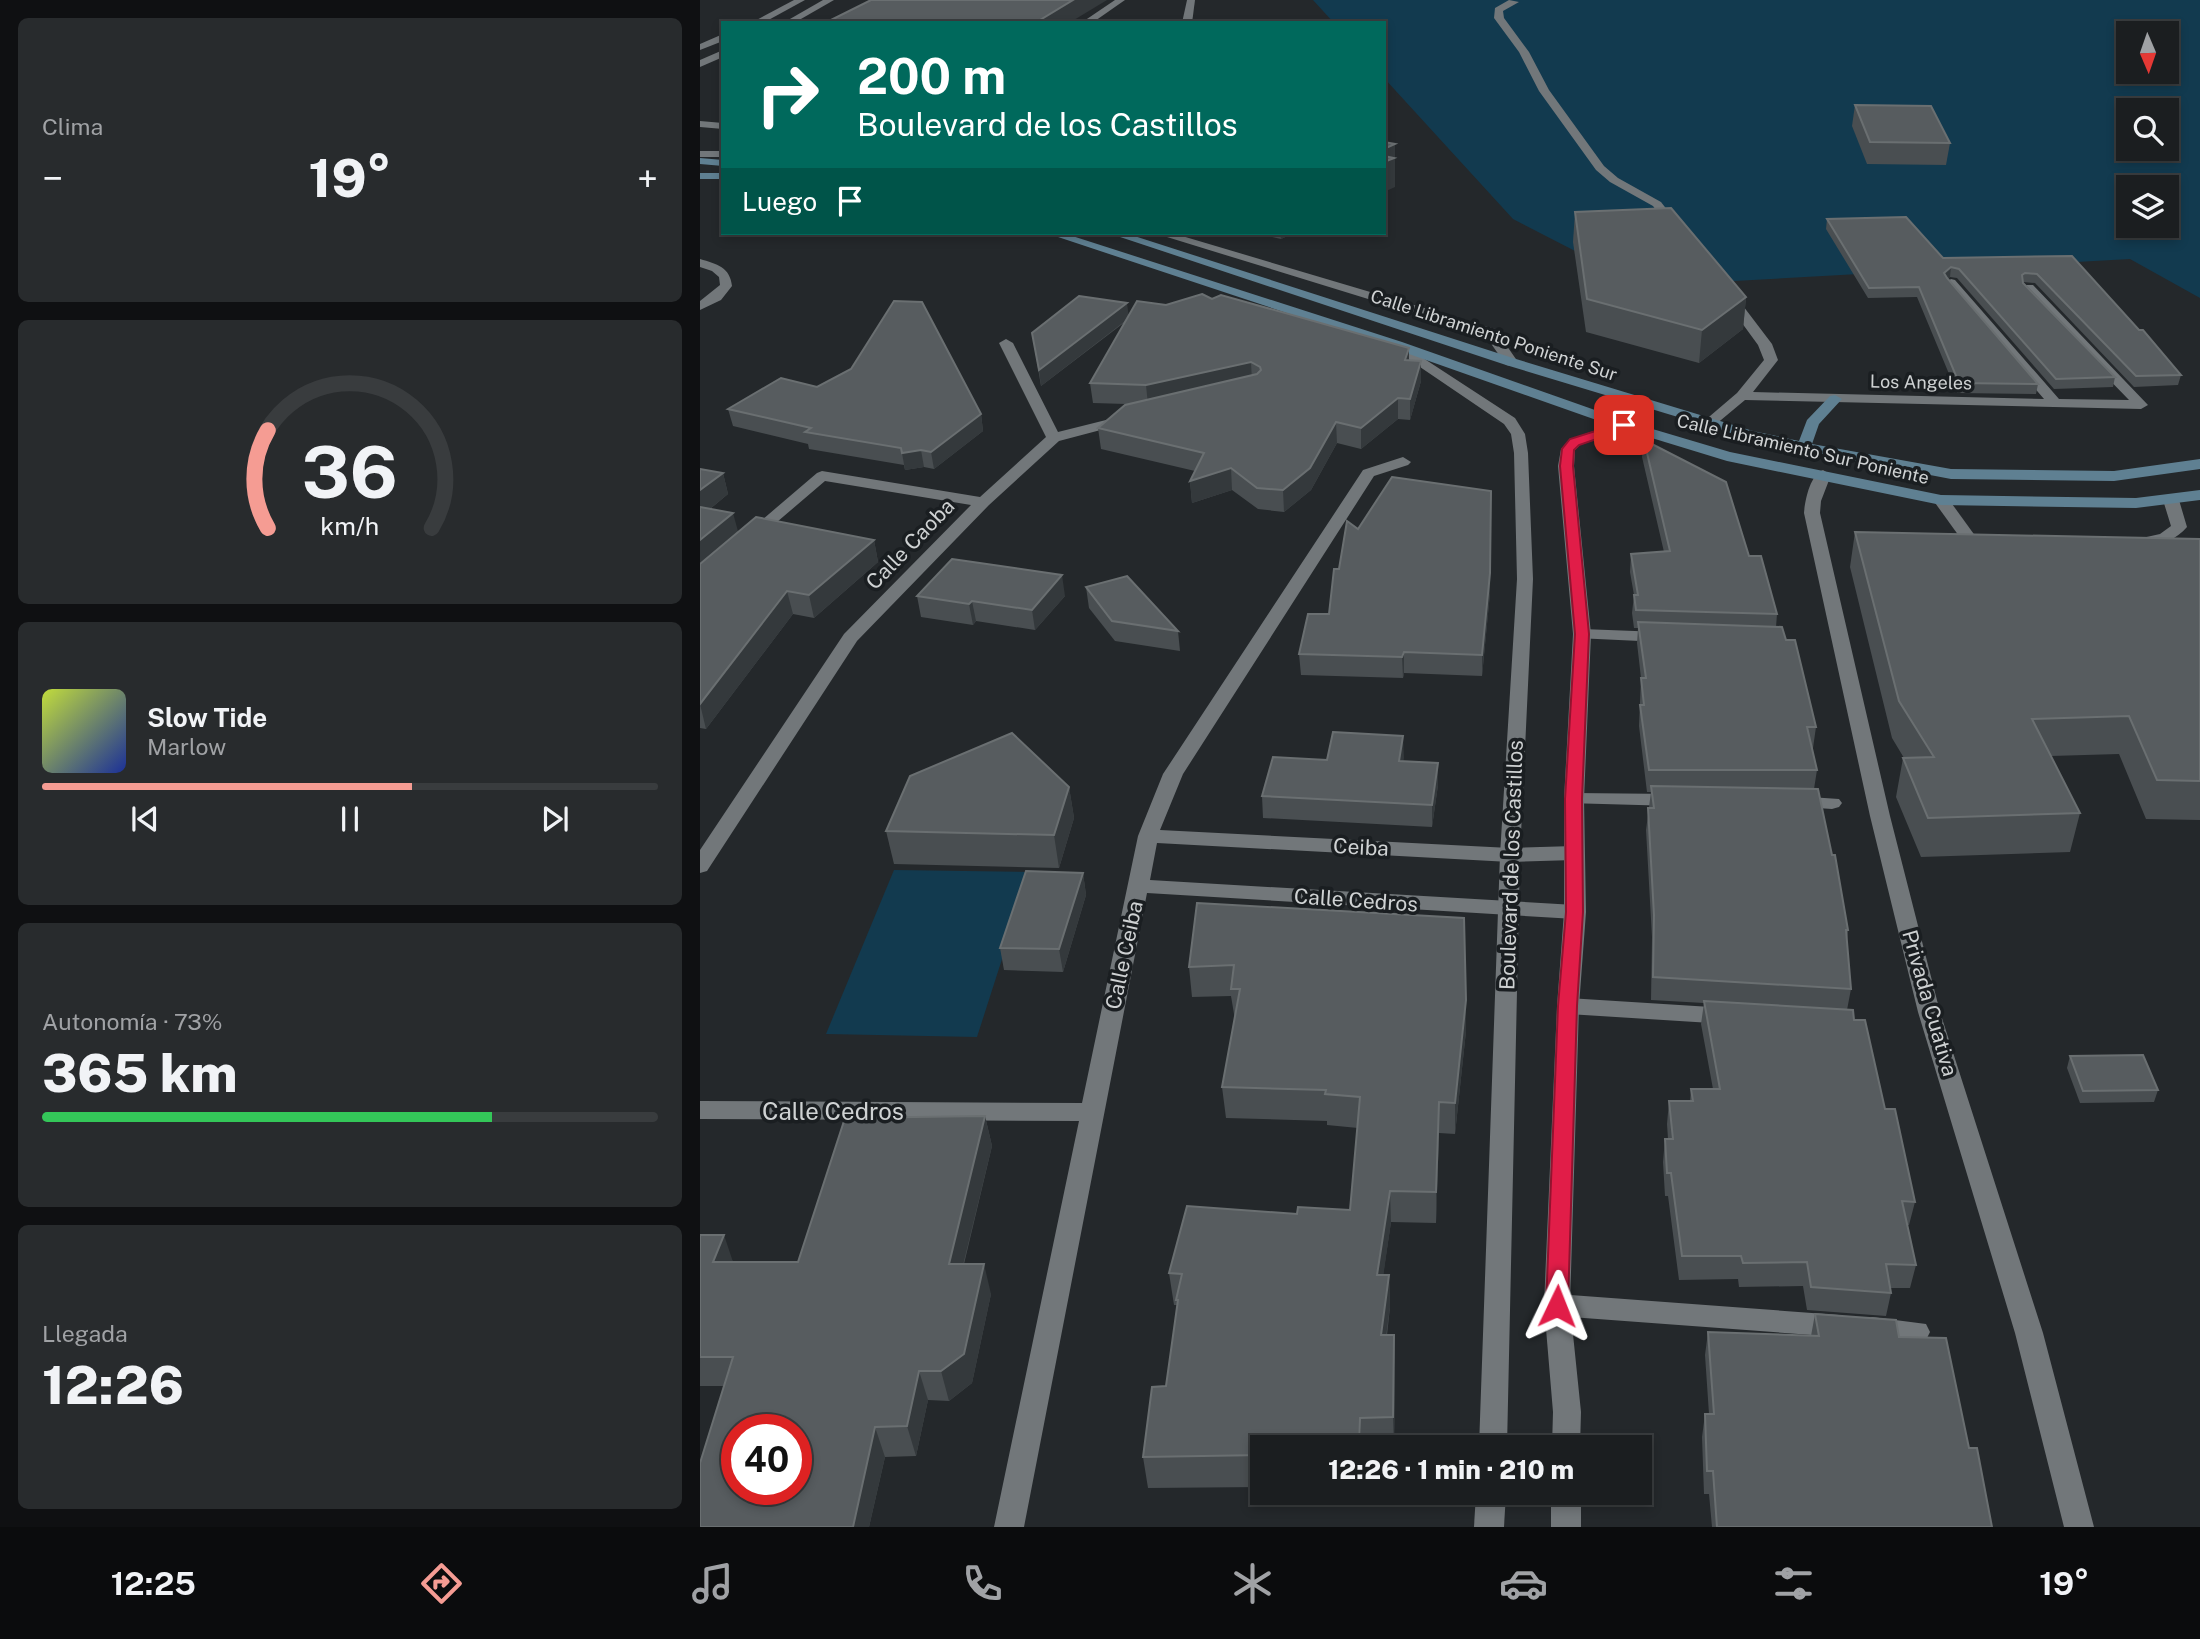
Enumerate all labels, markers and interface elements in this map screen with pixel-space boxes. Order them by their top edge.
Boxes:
north arrow [2116,21,2179,84]
map controls [2116,21,2179,238]
text: 200 m [857,47,1006,105]
icon: right [742,49,833,140]
button: search [2116,98,2179,161]
text: Boulevard de los Castillos [857,106,1238,143]
text: Clima [42,113,103,140]
text: 19° [309,148,391,209]
text: − [42,156,63,201]
text: + [637,156,658,201]
button: layers [2116,175,2179,238]
icon: arrive [831,182,869,220]
text: Luego [742,186,817,217]
street label: Calle Libramiento Poniente Sur [1368,285,1620,385]
street label: Los Angeles [1870,371,1972,393]
pin [1594,395,1654,455]
icon: arrive [1605,406,1643,444]
street label: Calle Libramiento Sur Poniente [1675,410,1931,488]
text: 36 [302,429,398,514]
street label: Calle Caoba [861,493,959,595]
text: km/h [321,510,379,540]
text: Slow Tide [147,702,267,733]
text: Marlow [147,733,226,760]
street label: Boulevard de los Castillos [1494,740,1528,990]
icon: previous [126,800,164,838]
icon: pause [331,800,369,838]
icon: next [536,800,574,838]
street label: Ceiba [1333,833,1389,861]
street label: Calle Cedros [1293,883,1419,917]
street label: Calle Ceiba [1100,898,1148,1012]
street label: Privada Cuativa [1897,927,1963,1079]
text: Autonomía · 73% [42,1008,223,1035]
text: 365 km [42,1043,238,1104]
street label: Calle Cedros [762,1097,904,1125]
position arrow [1520,1269,1594,1343]
text: Llegada [42,1320,128,1347]
text: 12:26 [42,1355,184,1416]
speed limit sign: 40 [721,1414,812,1505]
text: 12:26 · 1 min · 210 m [1328,1454,1574,1485]
icon: directions [417,1559,466,1608]
icon: music [688,1559,737,1608]
icon: phone [958,1559,1007,1608]
icon: climate [1228,1559,1277,1608]
icon: car [1499,1559,1548,1608]
icon: filters [1769,1559,1818,1608]
text: 12:25 [111,1565,196,1602]
text: 19° [2039,1565,2089,1602]

